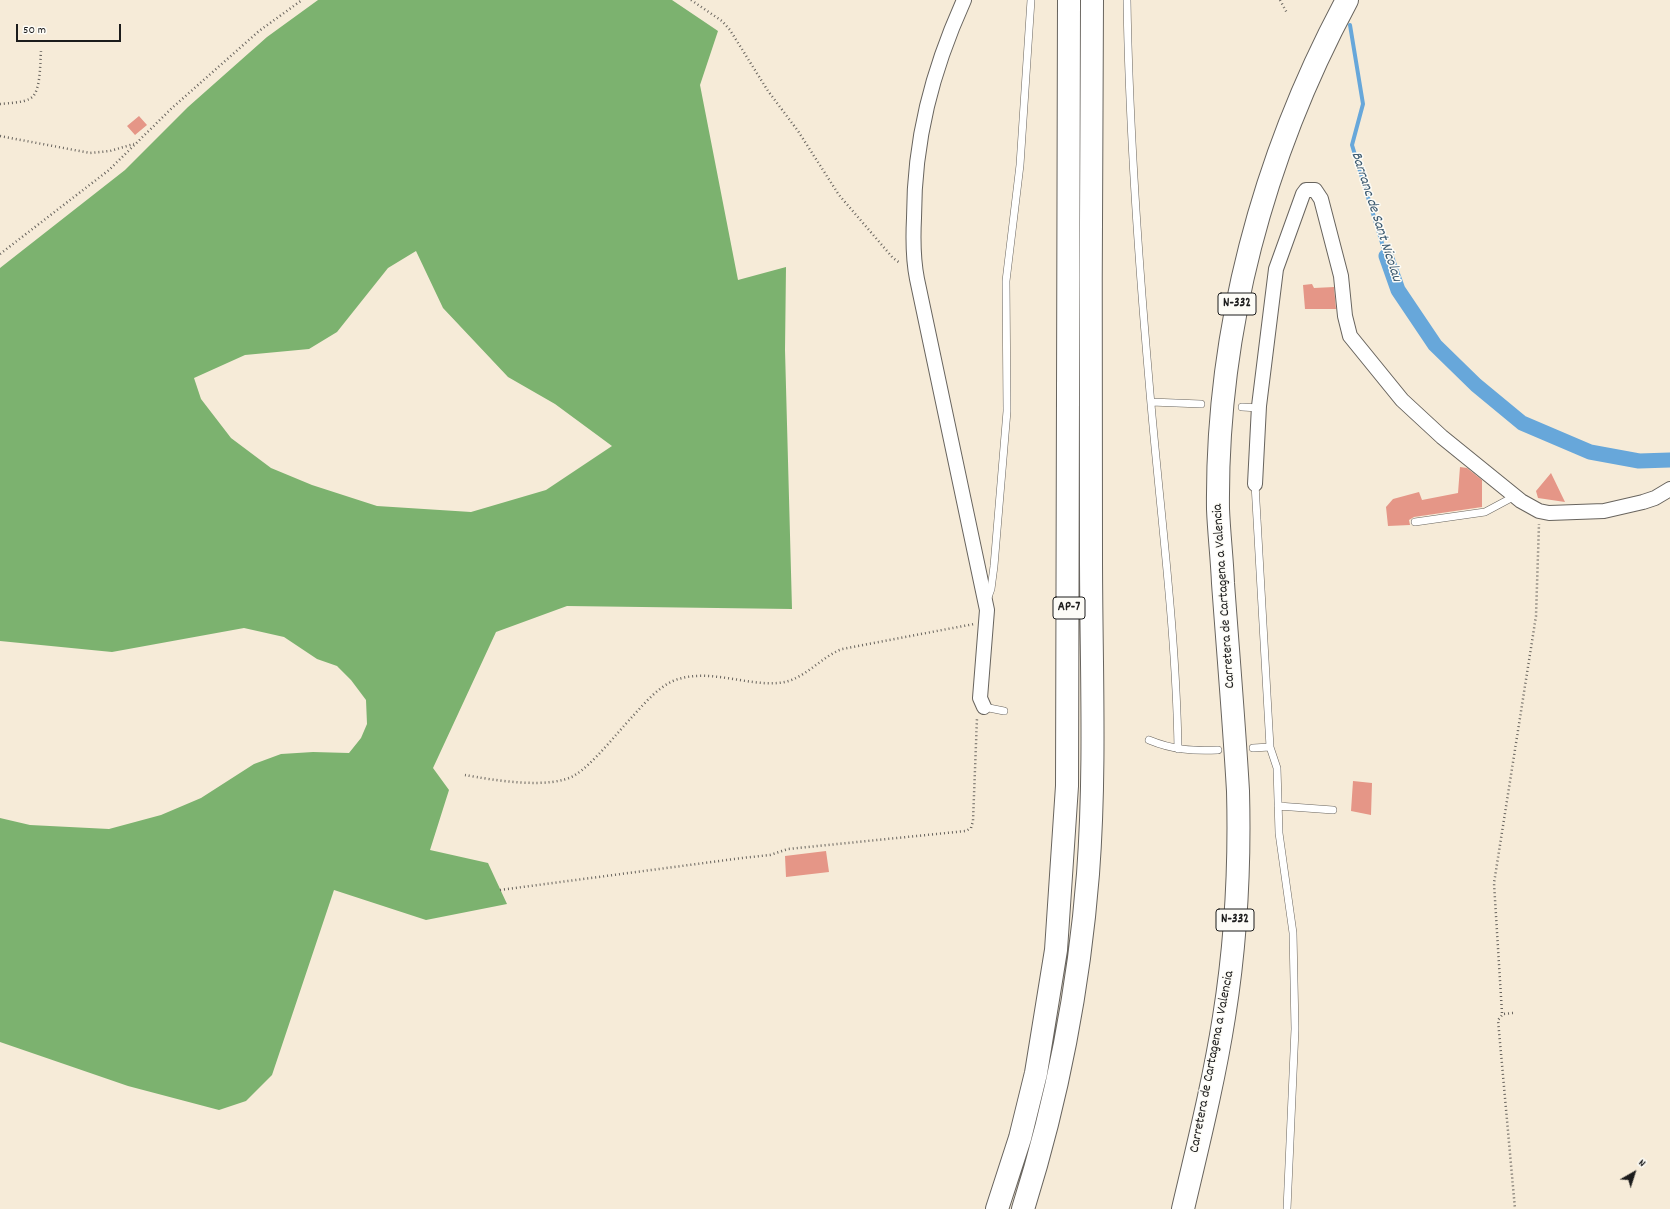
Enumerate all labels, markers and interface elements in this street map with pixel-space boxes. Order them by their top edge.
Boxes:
scale bar [18,16,123,42]
text: 50 m [23,22,46,39]
water label: Barranc de Sant Nicolau [1346,150,1404,284]
road number: N-332 [1218,293,1256,315]
street label: Carretera de Cartagena a Valencia [1210,503,1240,689]
road number: AP-7 [1053,597,1085,619]
road number: N-332 [1216,909,1254,931]
street label: Carretera de Cartagena a Valencia [1187,970,1239,1154]
north arrow [1614,1153,1654,1193]
text: N [1634,1156,1649,1172]

